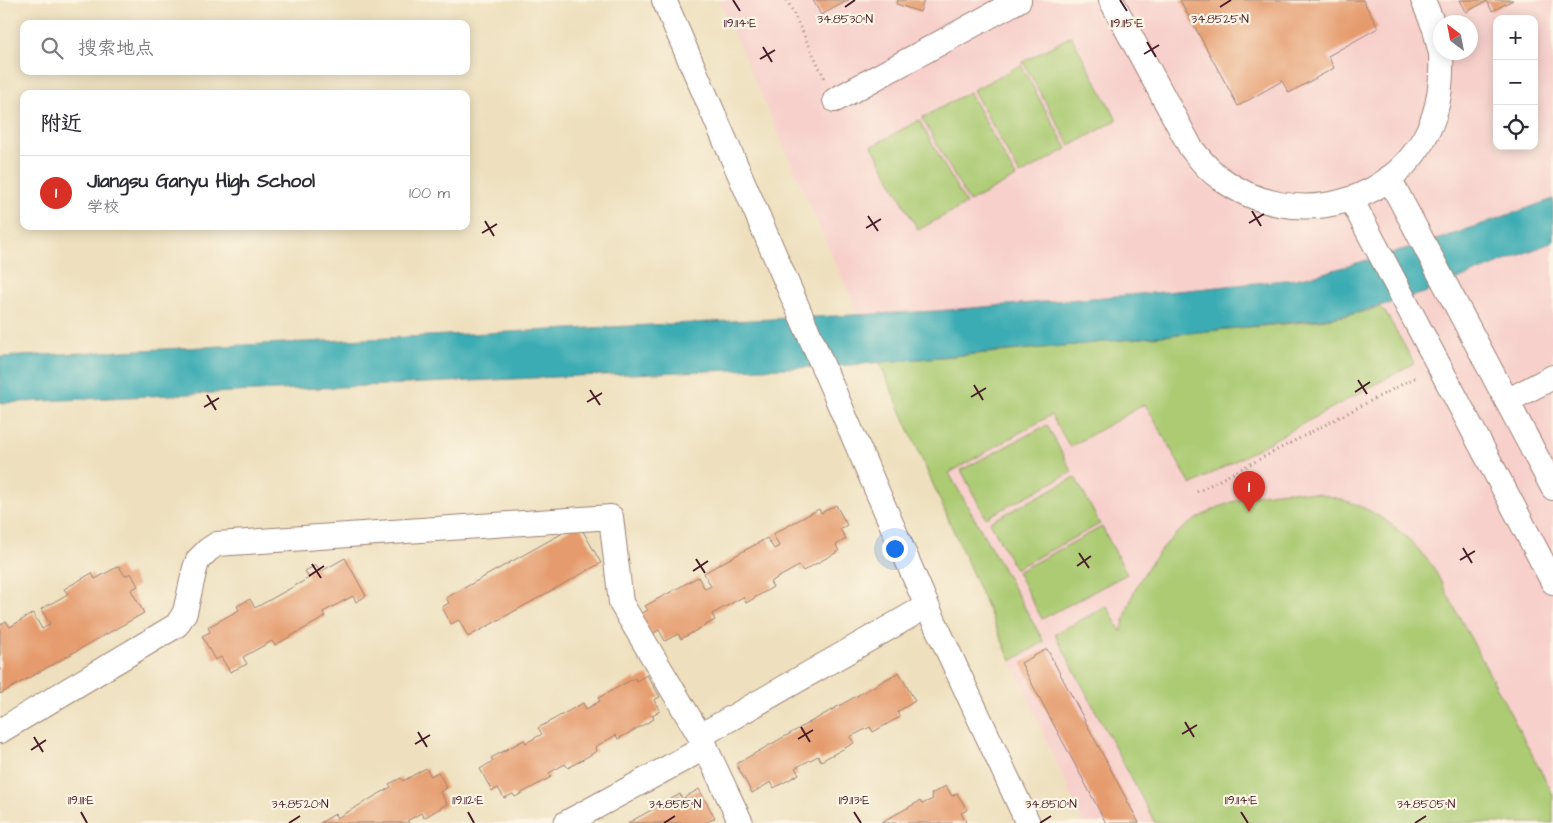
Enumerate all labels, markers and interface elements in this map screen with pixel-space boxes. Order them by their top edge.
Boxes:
text: 34.8530°N [817,11,874,28]
text: 34.8525°N [1191,11,1249,28]
text: 119.114°E [724,15,756,32]
text: 119.115°E [1111,15,1143,32]
north arrow [1433,15,1478,60]
map controls [1493,15,1538,150]
button: + [1493,15,1538,60]
search box [20,20,470,75]
icon: search [38,34,66,62]
text: 搜索地点 [78,35,154,62]
button: − [1493,60,1538,105]
button: locate [1493,105,1538,150]
text: 附近 [40,109,82,138]
text: Jiangsu Ganyu High School [87,168,315,195]
text: 1 [55,182,57,204]
text: 100 m [409,182,450,204]
text: 学校 [87,196,119,218]
pin: 1 [1233,471,1265,512]
your location [882,536,908,562]
text: 119.111°E [68,792,94,809]
text: 119.112°E [452,792,484,809]
text: 119.113°E [839,792,869,809]
text: 119.114°E [1225,792,1257,809]
text: 34.8520°N [272,796,329,813]
text: 34.8515°N [649,796,702,813]
text: 34.8510°N [1025,796,1077,813]
text: 34.8505°N [1397,796,1456,813]

